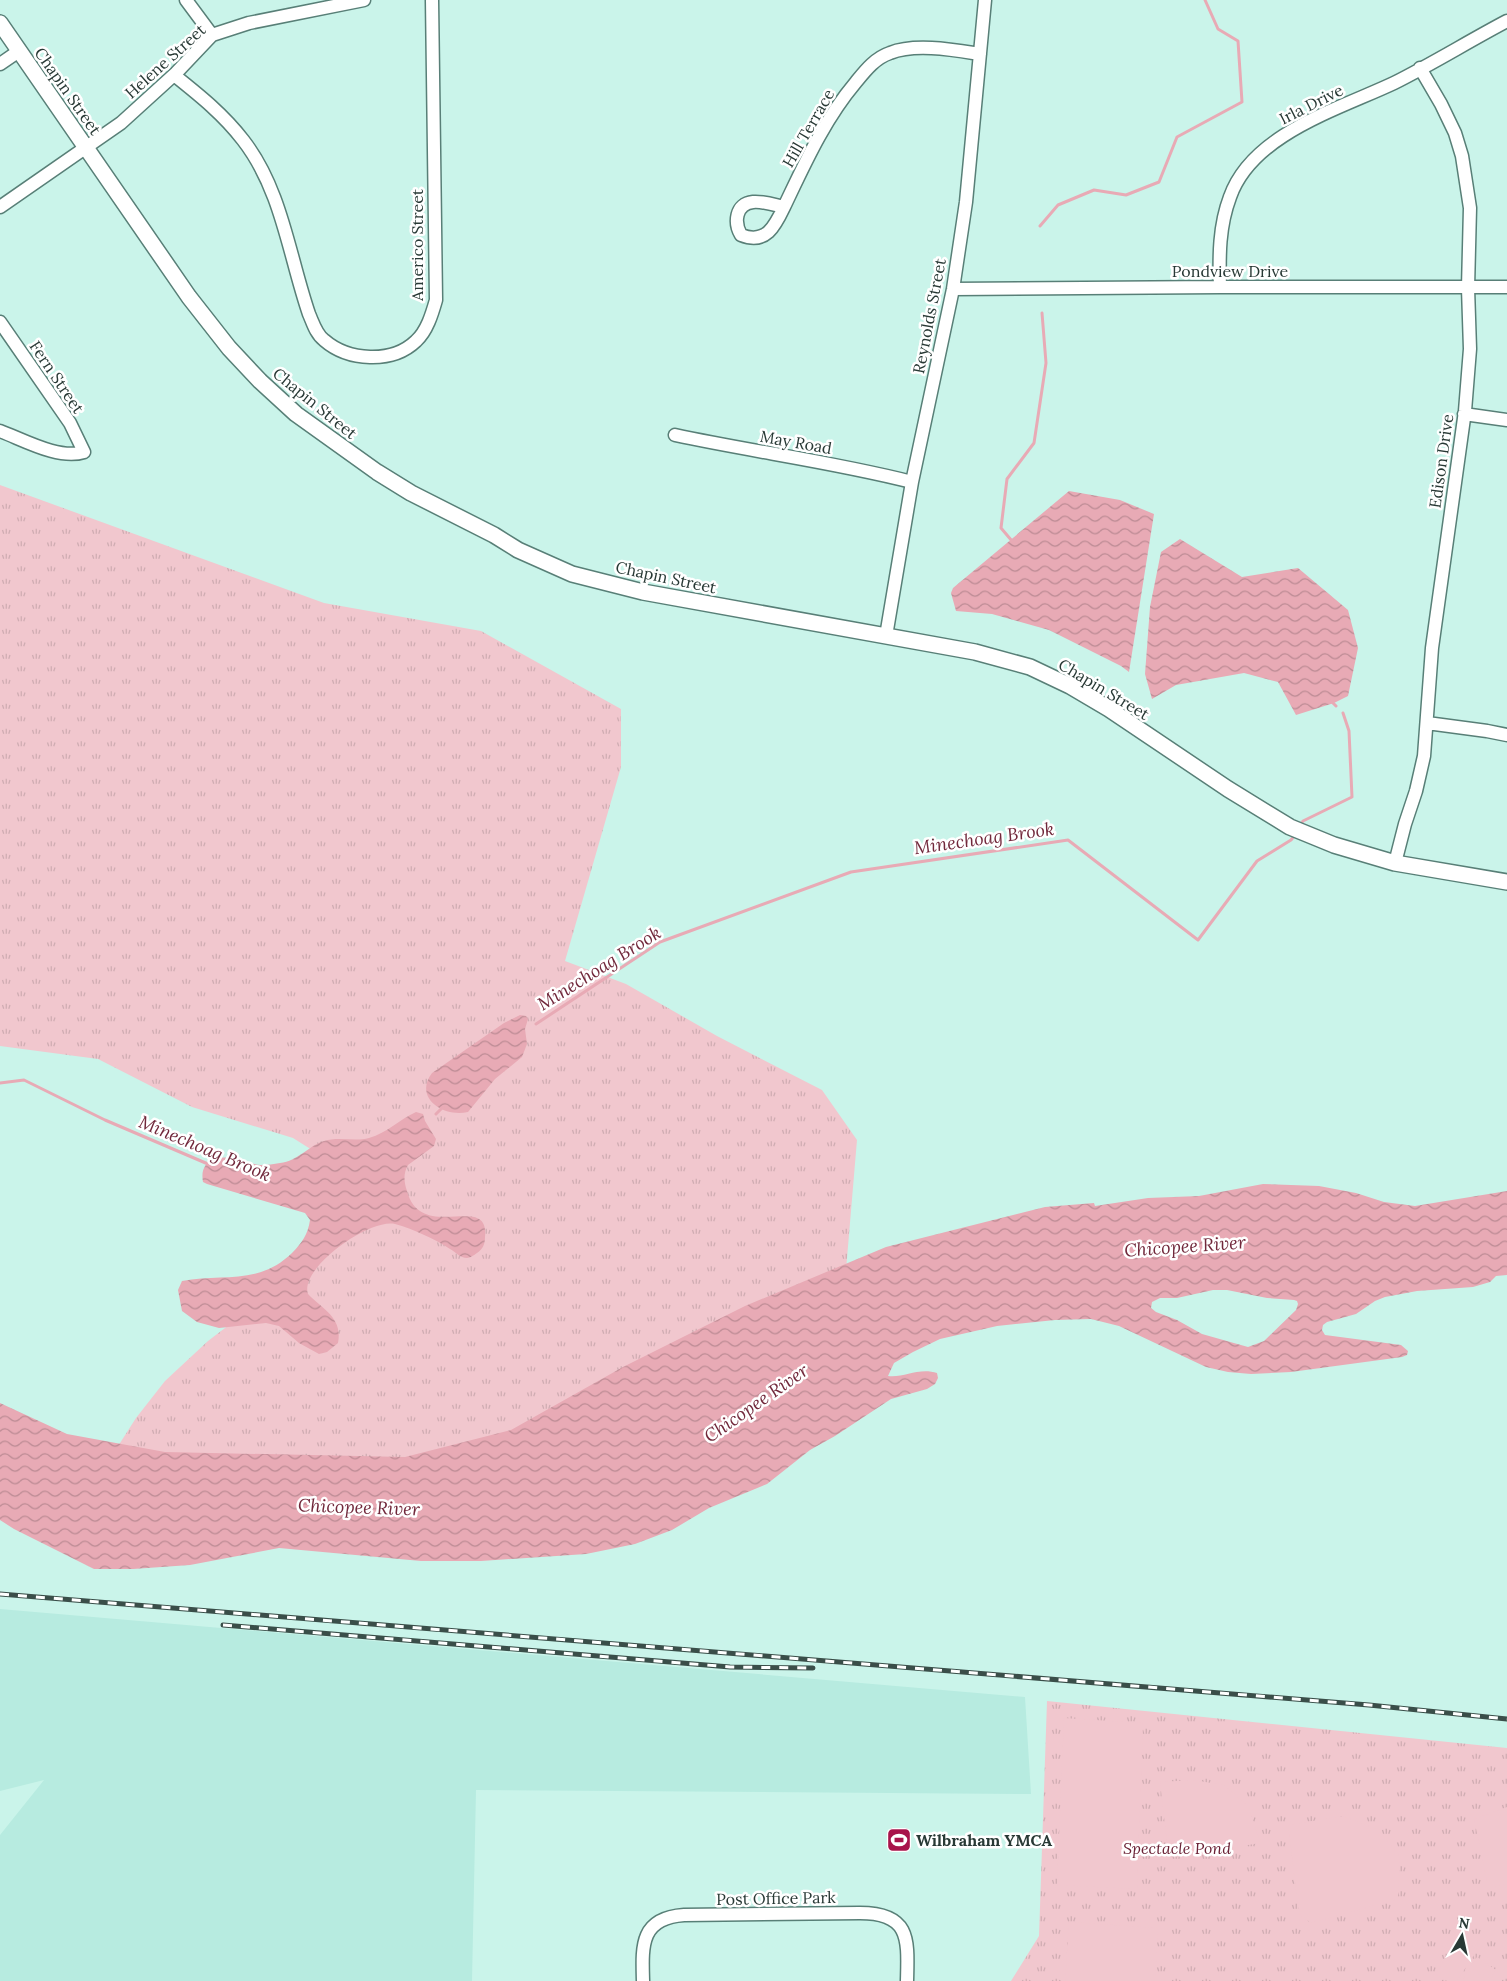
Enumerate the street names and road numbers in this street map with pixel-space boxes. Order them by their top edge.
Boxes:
street label: Helene Street [120,19,210,102]
street label: Chapin Street [30,43,106,139]
street label: Irla Drive [1276,79,1347,129]
street label: Hill Terrace [778,85,839,171]
street label: Americo Street [407,188,427,302]
street label: Reynolds Street [908,256,950,375]
street label: Pondview Drive [1172,261,1288,281]
street label: Fern Street [25,337,89,418]
street label: Chapin Street [269,363,362,443]
street label: Edison Drive [1425,412,1458,509]
street label: May Road [759,426,834,458]
street label: Chapin Street [614,557,719,598]
street label: Chapin Street [1055,654,1154,724]
street label: Post Office Park [716,1887,836,1909]

